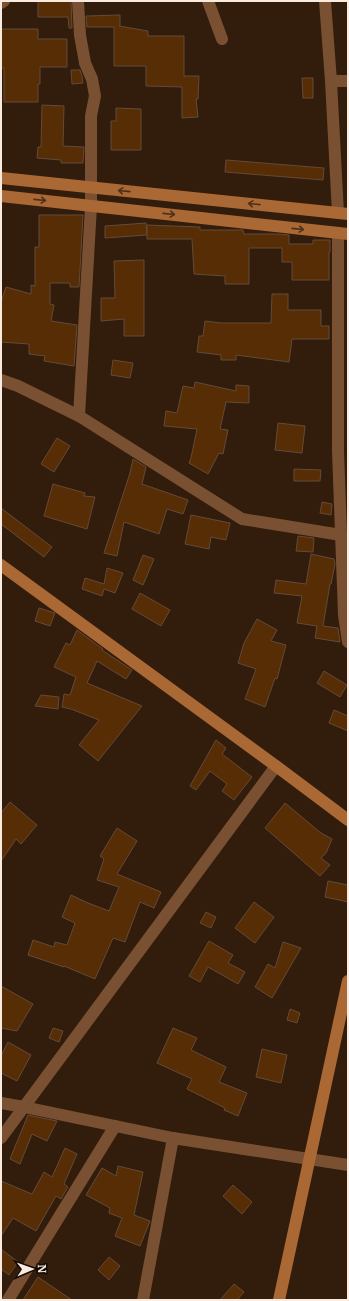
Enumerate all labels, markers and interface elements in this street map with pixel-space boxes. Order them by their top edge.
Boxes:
one-way arrow [118,187,131,194]
one-way arrow [33,197,46,204]
one-way arrow [247,201,260,208]
one-way arrow [162,211,175,218]
one-way arrow [291,225,304,233]
north arrow [12,1249,52,1289]
text: N [35,1264,49,1274]

